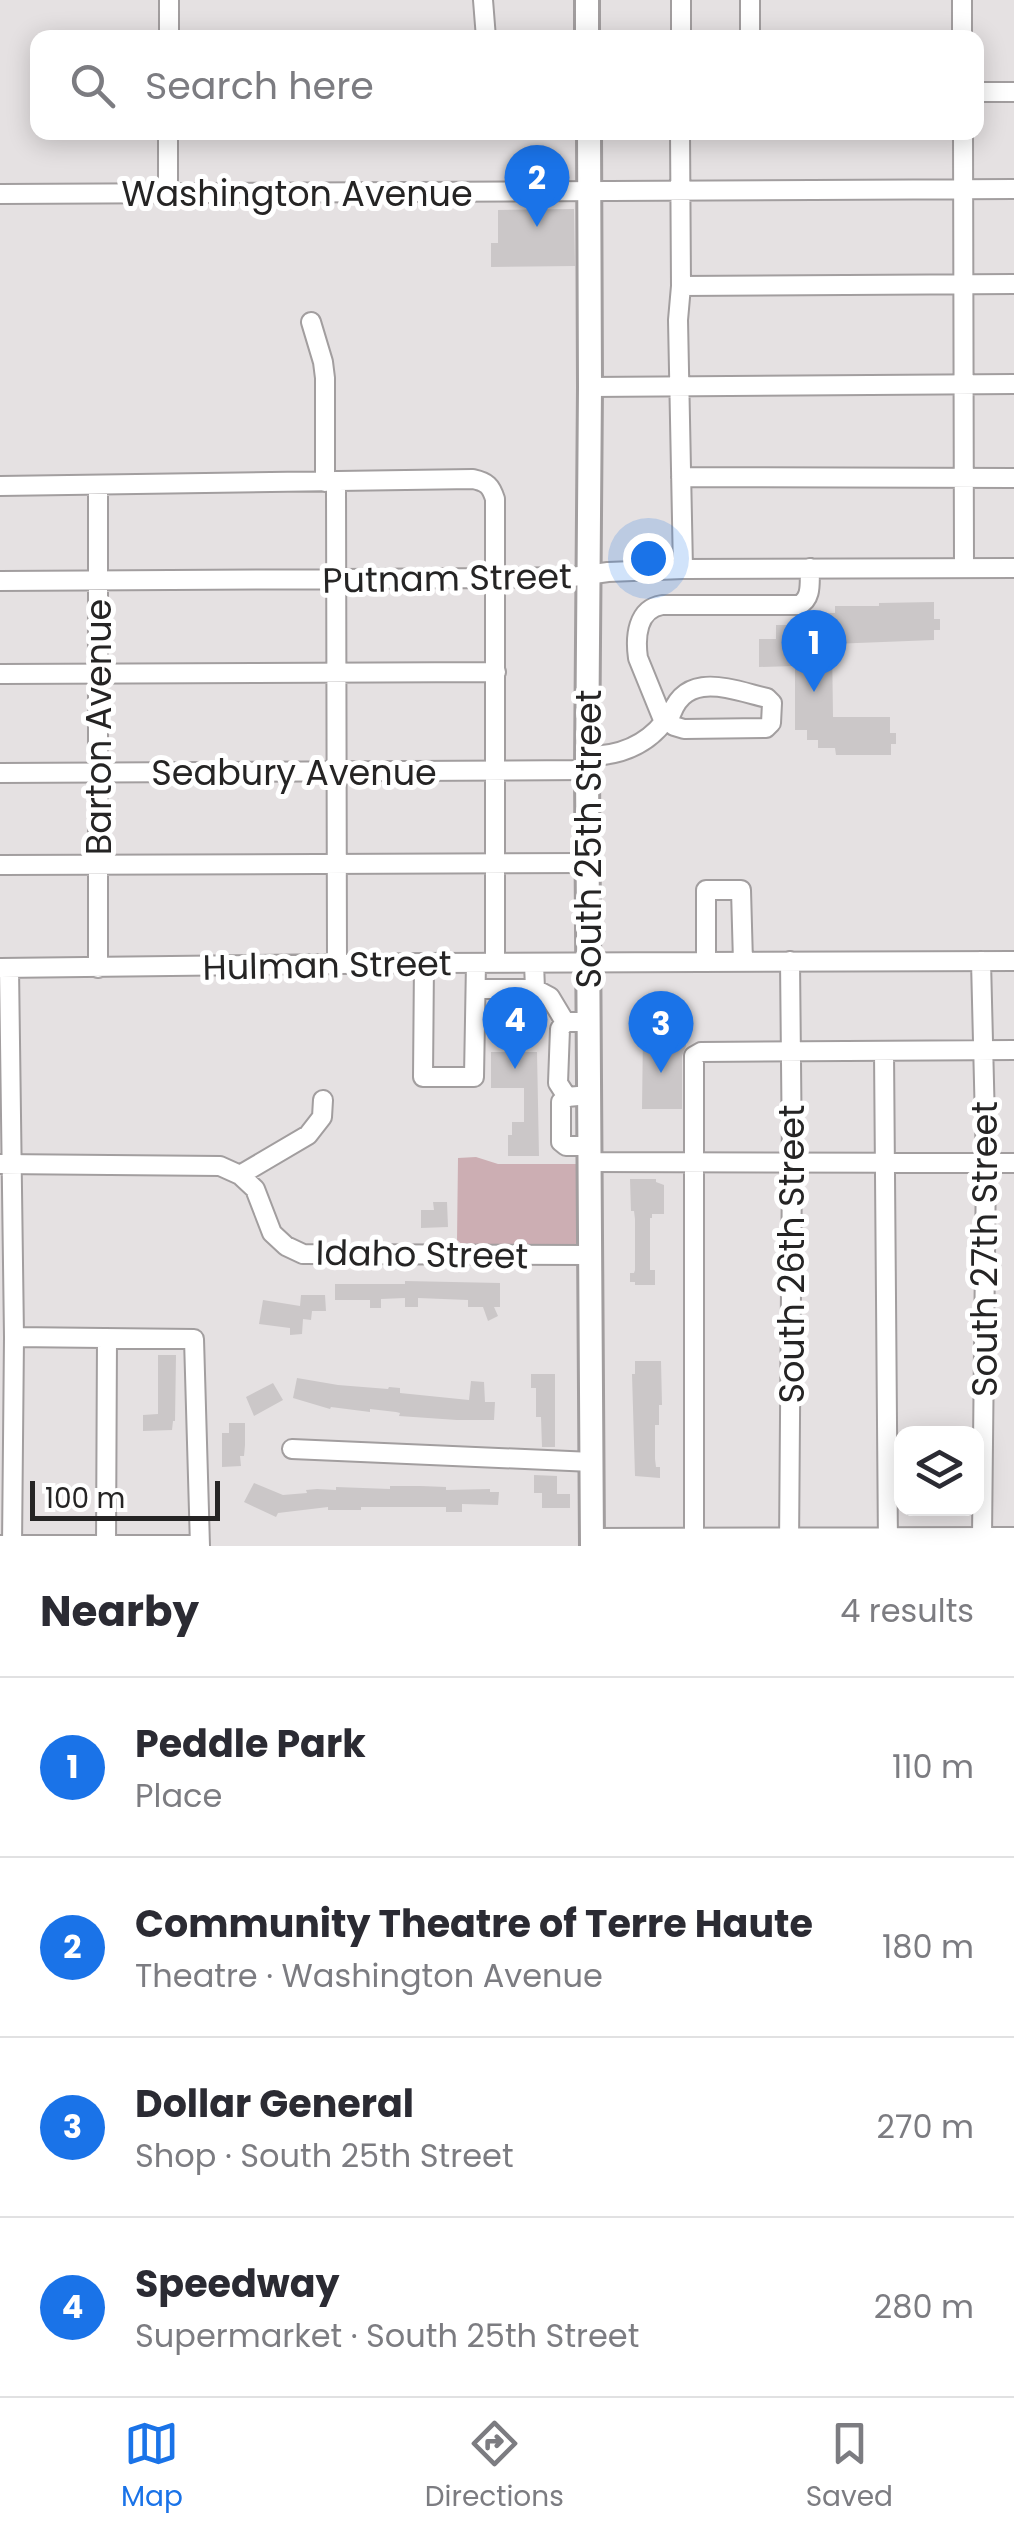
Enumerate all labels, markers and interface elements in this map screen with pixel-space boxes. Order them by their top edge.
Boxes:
search box [30,30,984,140]
icon: search [65,58,120,113]
text: Search here [145,59,374,112]
pin: 2 [504,144,570,227]
street label: Washington Avenue [121,169,473,218]
your location [623,533,674,584]
street label: Putnam Street [322,551,572,605]
street label: Barton Avenue [74,599,123,855]
pin: 1 [782,610,846,692]
street label: South 25th Street [564,690,613,988]
street label: Seabury Avenue [151,748,437,797]
street label: Hulman Street [202,938,452,992]
pin: 4 [482,986,548,1069]
pin: 3 [628,990,694,1073]
street label: South 27th Street [960,1101,1009,1397]
street label: South 26th Street [767,1104,816,1404]
street label: Idaho Street [315,1228,529,1280]
map controls [894,1426,984,1516]
button: layers [894,1426,984,1516]
scale bar [30,1476,220,1520]
text: 100 m [45,1479,125,1518]
text: Nearby [40,1582,199,1641]
text: 4 results [840,1588,974,1633]
text: Peddle Park [135,1717,366,1770]
text: 1 [66,1744,79,1789]
text: 110 m [892,1744,974,1789]
text: Place [135,1773,222,1818]
text: Community Theatre of Terre Haute [135,1897,813,1950]
text: 2 [63,1924,82,1969]
text: 180 m [882,1924,974,1969]
text: Theatre · Washington Avenue [135,1953,603,1998]
text: Dollar General [135,2077,414,2130]
text: 3 [63,2104,82,2149]
text: 270 m [877,2104,974,2149]
text: Shop · South 25th Street [135,2133,514,2178]
text: Speedway [135,2257,340,2310]
text: 4 [62,2284,83,2329]
text: 280 m [874,2284,974,2329]
text: Supermarket · South 25th Street [135,2313,639,2358]
tab: Map [121,2416,183,2518]
tab: Directions [425,2416,564,2518]
tab: Saved [806,2416,893,2518]

